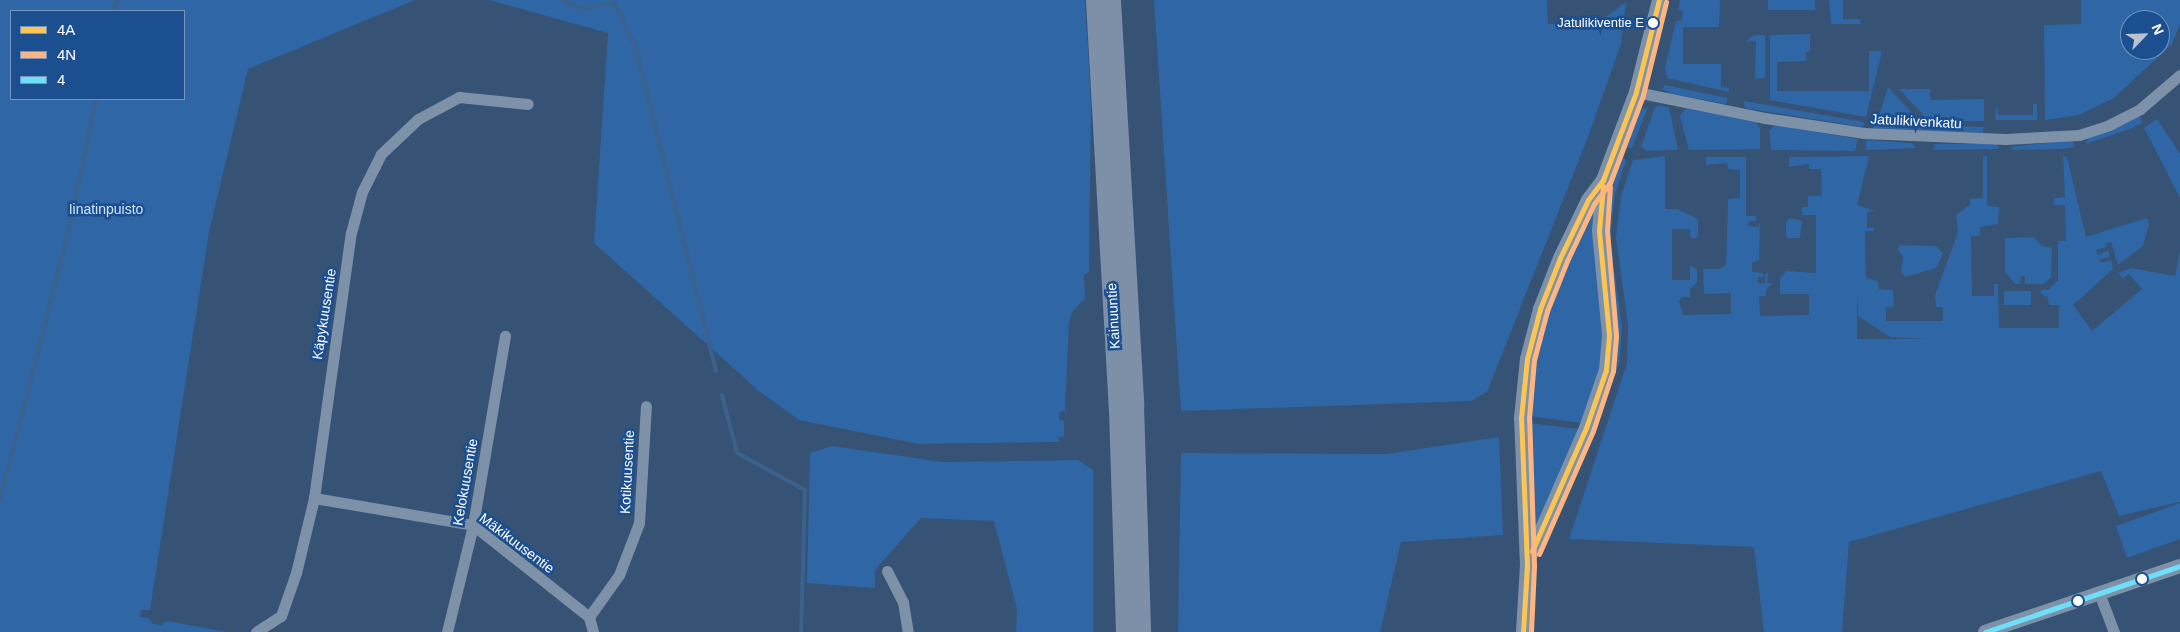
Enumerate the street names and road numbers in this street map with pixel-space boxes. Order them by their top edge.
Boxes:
street label: Jatulikivenkatu [1870,110,1962,132]
street label: Käpykuusentie [309,267,339,361]
street label: Kainuuntie [1103,283,1123,349]
street label: Kotikuusentie [616,430,638,514]
street label: Kelokuusentie [449,437,481,527]
street label: Mäkikuusentie [476,509,558,577]

